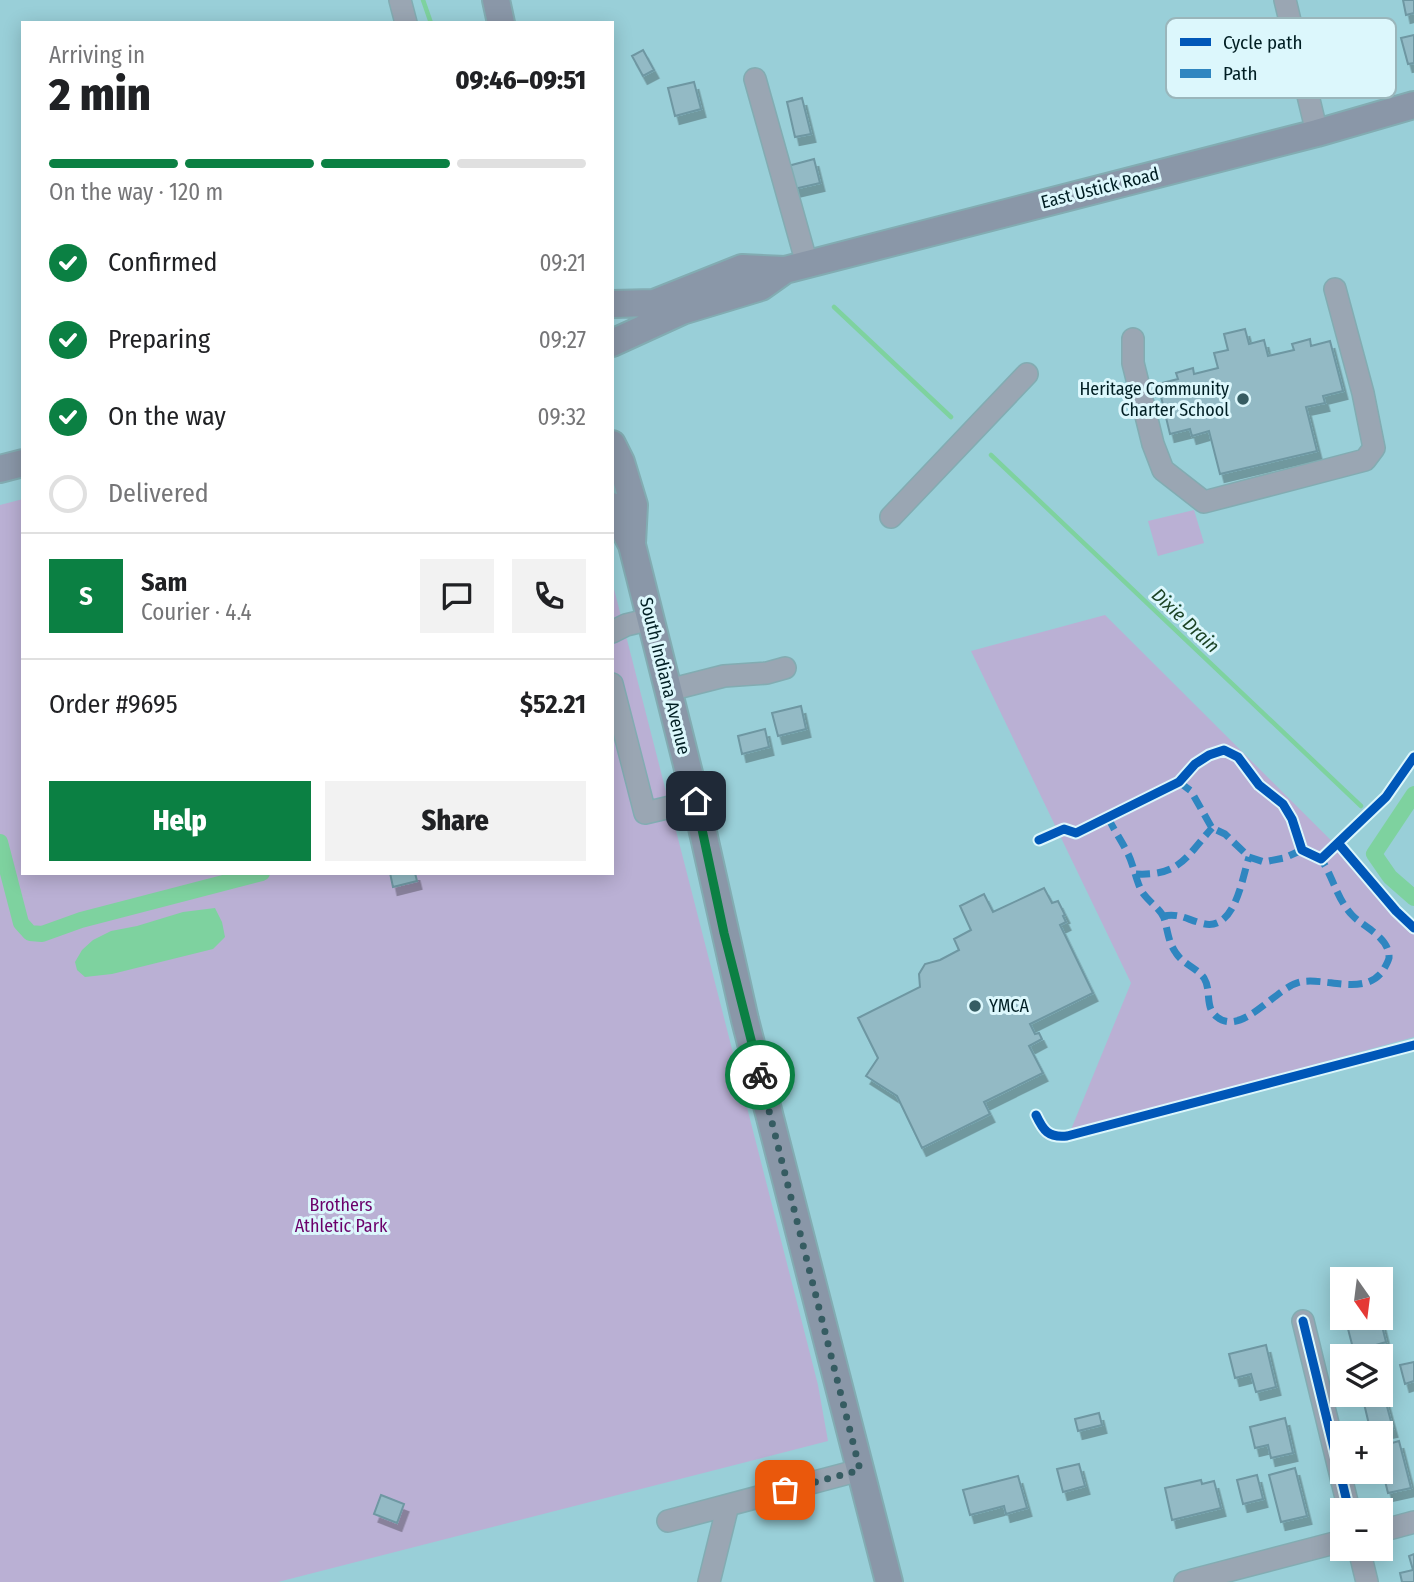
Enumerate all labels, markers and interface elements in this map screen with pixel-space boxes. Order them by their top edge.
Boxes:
legend [1166,18,1396,98]
text: Cycle path [1223,31,1302,54]
text: Arriving in [49,41,145,69]
text: Path [1223,62,1258,85]
text: 09:46–09:51 [455,65,586,96]
text: 2 min [49,67,151,122]
street label: East Ustick Road [1039,163,1161,213]
text: On the way · 120 m [49,178,223,206]
icon: check [49,244,87,282]
text: Confirmed [108,247,218,278]
text: 09:21 [540,249,586,277]
icon: check [49,321,87,359]
text: Preparing [108,324,210,355]
text: 09:27 [539,326,586,354]
place label: Heritage Community Charter School [1079,378,1229,421]
marker: Heritage Community Charter School [1235,391,1251,407]
icon: check [49,398,87,436]
text: On the way [108,401,226,432]
text: 09:32 [538,403,586,431]
text: Delivered [108,478,209,509]
button: chat [420,559,494,633]
button: phone [512,559,586,633]
text: Sam [141,567,187,598]
text: S [79,581,93,612]
water label: Dixie Drain [1147,583,1224,657]
street label: South Indiana Avenue [635,595,695,757]
text: Courier · 4.4 [141,598,252,626]
text: Order #9695 [49,689,178,720]
text: $52.21 [520,689,586,720]
pin [666,771,726,831]
button: Help [49,781,311,861]
button: Share [325,781,586,861]
icon: home [677,782,715,820]
place label: YMCA [989,995,1029,1017]
marker: YMCA [967,998,983,1014]
courier [725,1040,795,1110]
icon: bike [741,1056,779,1094]
park label: Brothers Athletic Park [295,1194,388,1237]
north arrow [1330,1267,1393,1330]
map controls [1330,1267,1393,1561]
button: layers [1330,1344,1393,1407]
button: + [1330,1421,1393,1484]
pin [755,1460,815,1520]
icon: bag [766,1471,804,1509]
button: − [1330,1498,1393,1561]

